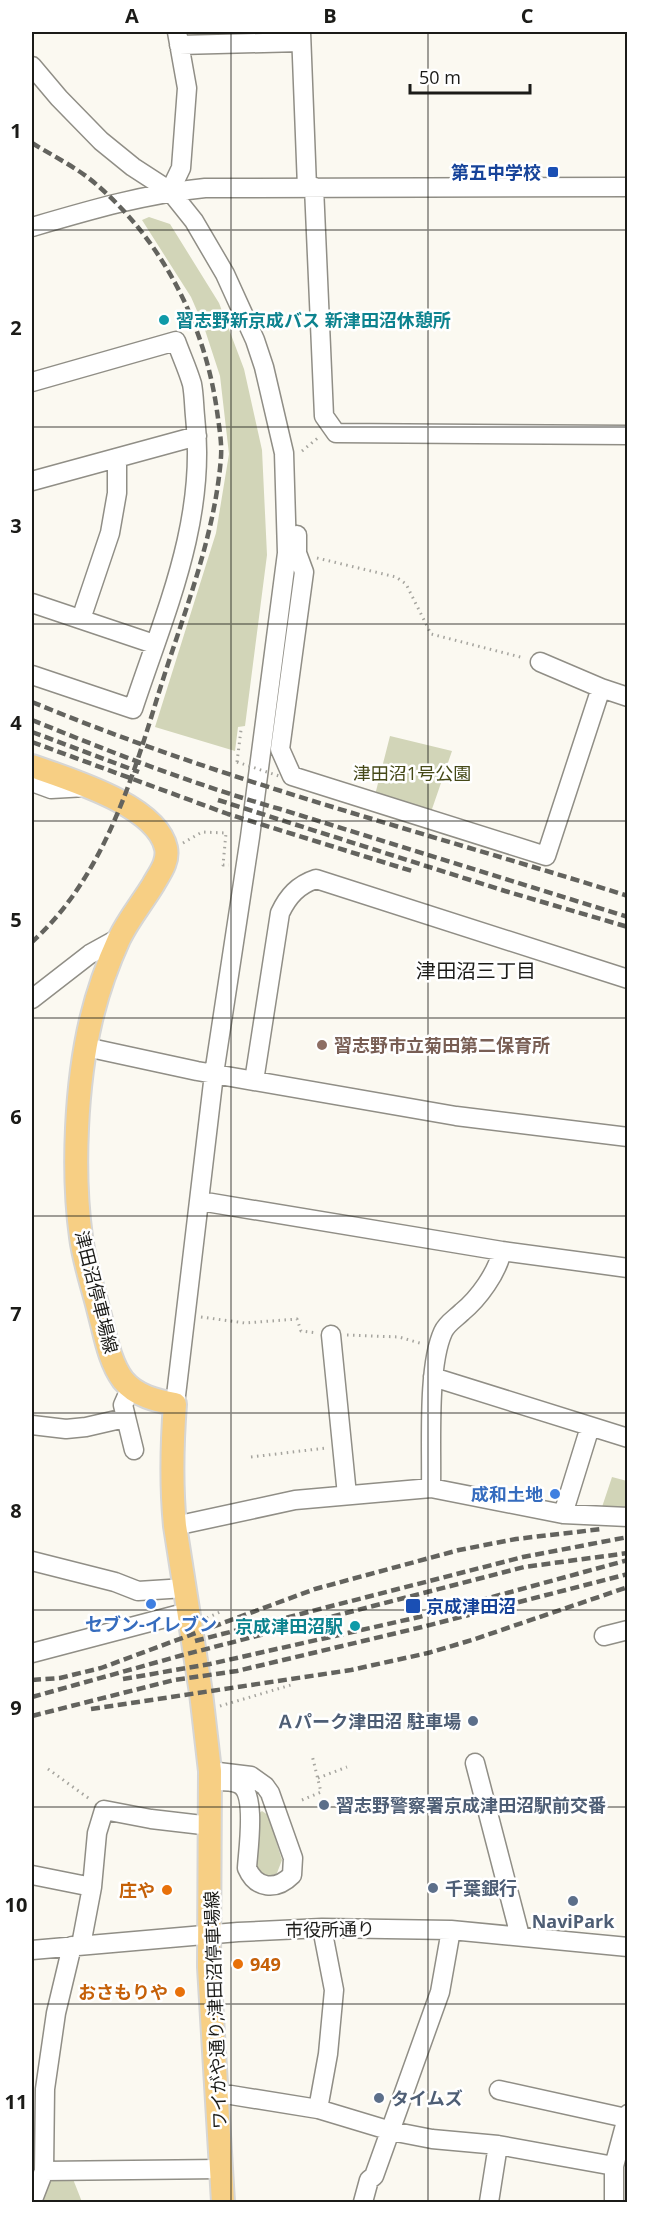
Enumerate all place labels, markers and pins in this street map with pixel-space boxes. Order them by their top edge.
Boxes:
place label: 第五中学校 [451,160,541,184]
marker: 第五中学校 [546,165,560,179]
place label: 習志野新京成バス 新津田沼休憩所 [176,308,451,332]
marker: 習志野新京成バス 新津田沼休憩所 [157,313,171,327]
place label: 習志野市立菊田第二保育所 [334,1033,550,1057]
marker: 習志野市立菊田第二保育所 [315,1038,329,1052]
place label: 成和土地 [471,1482,543,1506]
marker: 成和土地 [548,1487,562,1501]
place label: 京成津田沼 [426,1594,516,1618]
marker: セブン-イレブン [144,1597,158,1611]
marker: 京成津田沼 [404,1597,422,1615]
place label: セブン-イレブン [85,1612,217,1636]
place label: 京成津田沼駅 [235,1614,343,1638]
marker: 京成津田沼駅 [348,1619,362,1633]
place label: Ａパーク津田沼 駐車場 [276,1709,461,1733]
marker: Ａパーク津田沼 駐車場 [466,1714,480,1728]
place label: 習志野警察署京成津田沼駅前交番 [336,1793,606,1817]
marker: 習志野警察署京成津田沼駅前交番 [317,1798,331,1812]
place label: 千葉銀行 [445,1876,517,1900]
place label: 庄や [119,1878,155,1902]
marker: 千葉銀行 [426,1881,440,1895]
marker: 庄や [160,1883,174,1897]
marker: NaviPark [566,1894,580,1908]
place label: NaviPark [532,1909,615,1933]
place label: 949 [250,1952,281,1976]
marker: 949 [231,1957,245,1971]
place label: おさもりや [78,1980,168,2004]
marker: おさもりや [173,1985,187,1999]
place label: タイムズ [391,2086,463,2110]
marker: タイムズ [372,2091,386,2105]

